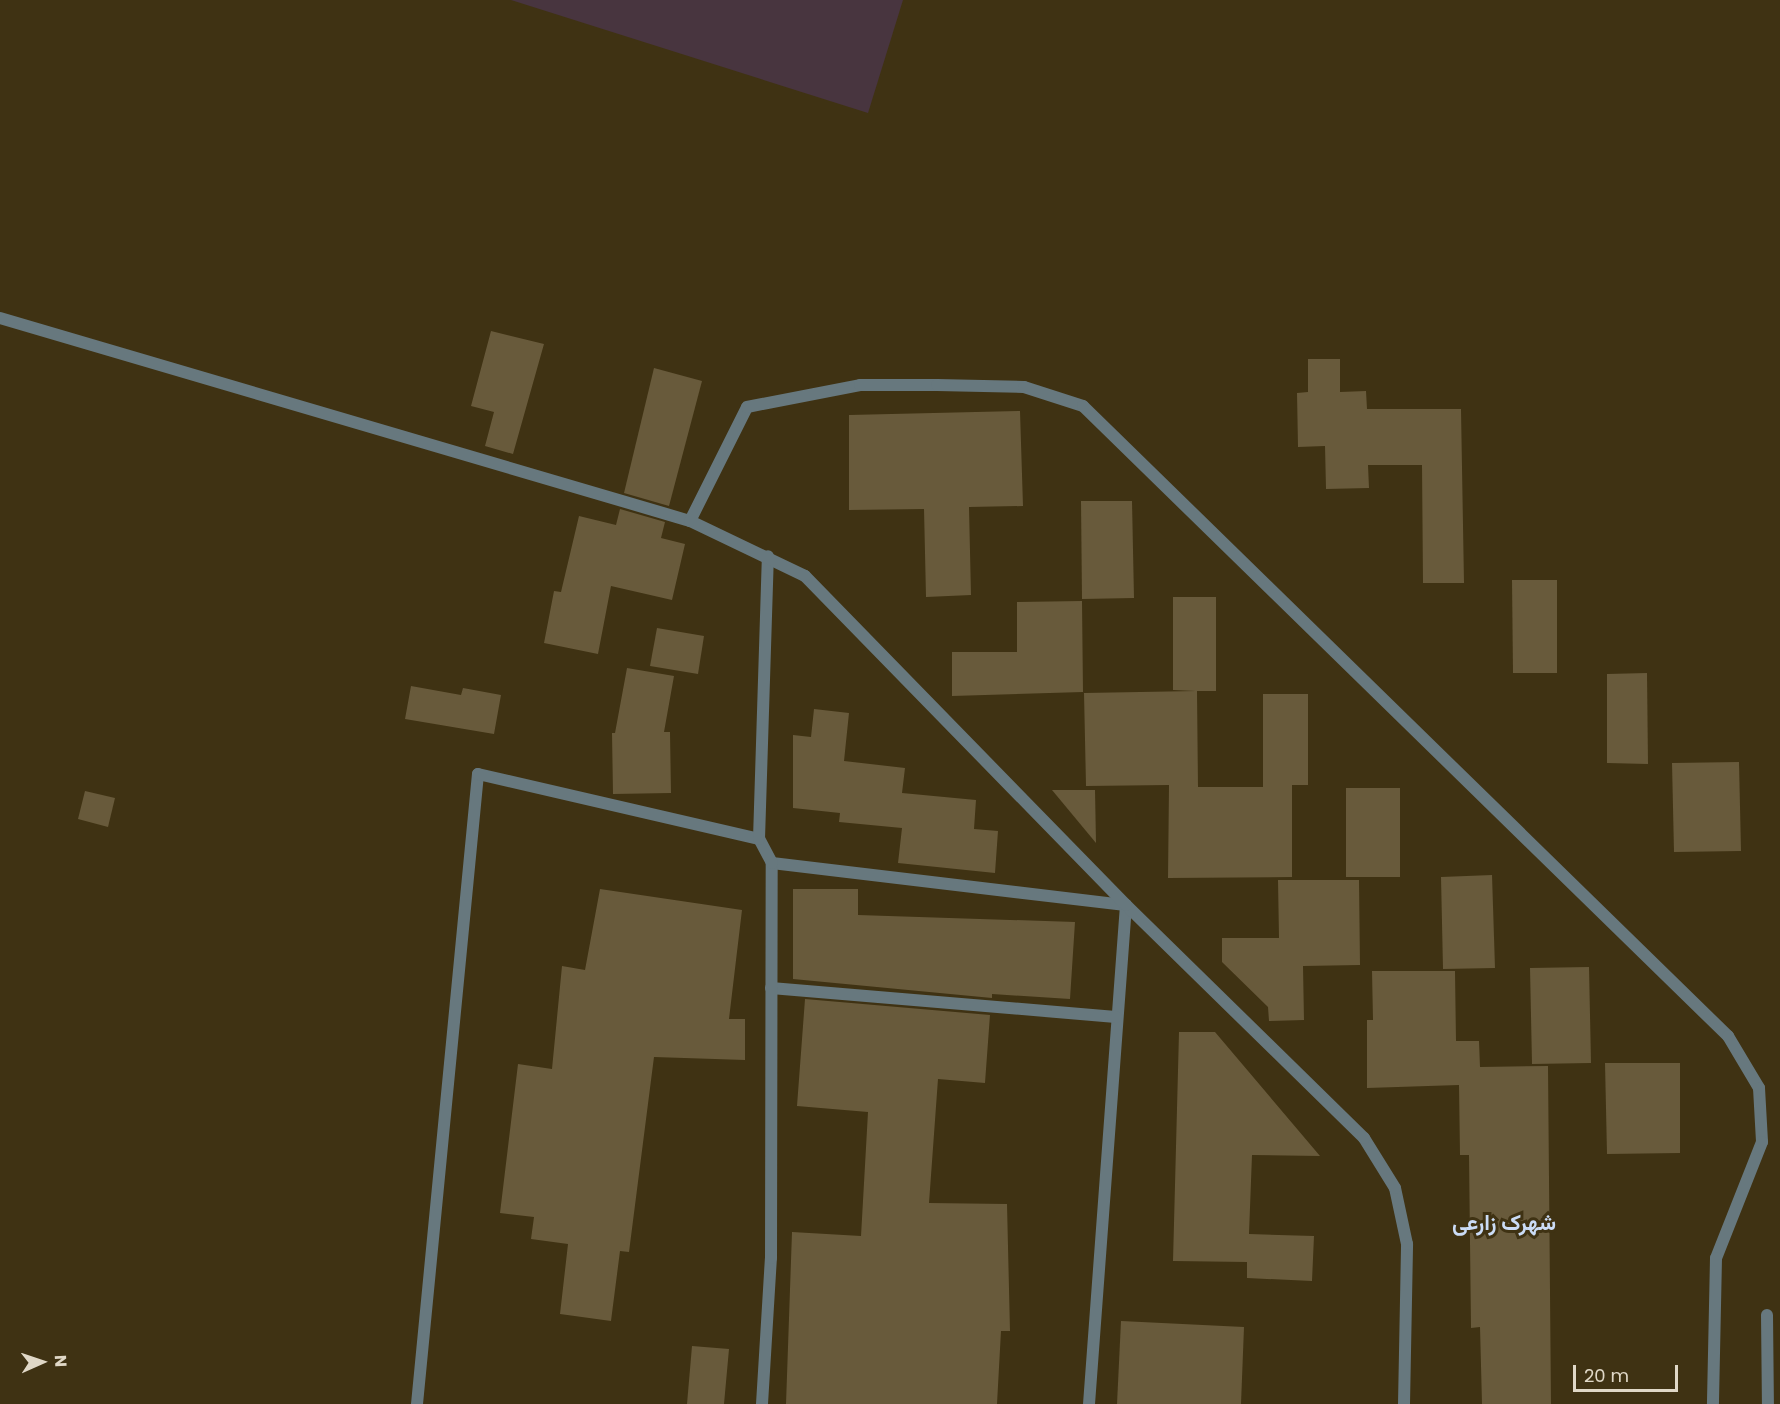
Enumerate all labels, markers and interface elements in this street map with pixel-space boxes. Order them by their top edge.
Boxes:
district label: شهرک زارعی [1452,1210,1556,1236]
north arrow [12,1332,72,1392]
scale bar [1576,1353,1681,1391]
text: N [49,1354,72,1368]
text: 20 m [1584,1363,1629,1388]

